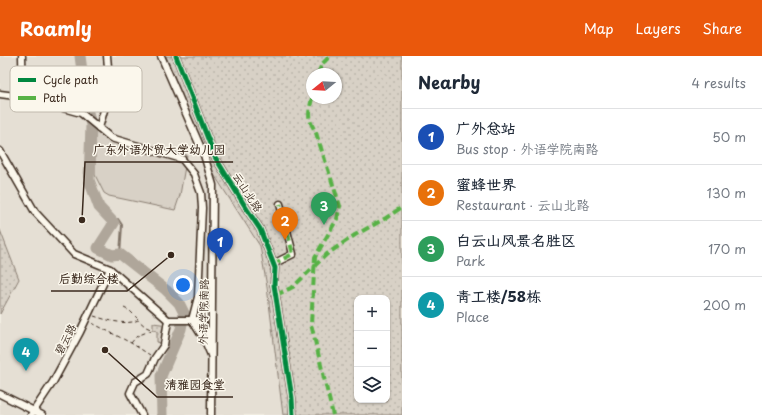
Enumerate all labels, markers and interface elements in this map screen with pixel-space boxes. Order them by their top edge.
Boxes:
text: Roamly [20,14,92,42]
text: Map [584,18,614,39]
text: Layers [636,18,681,39]
text: Share [703,18,742,39]
legend [10,66,142,112]
north arrow [306,68,342,104]
text: Nearby [418,69,480,95]
text: Cycle path [43,71,98,88]
text: 4 results [692,73,746,92]
text: Path [43,89,67,106]
text: 广外总站 [456,116,516,139]
text: 1 [428,127,434,146]
text: 50 m [712,127,746,146]
callout: 广东外语外贸大学幼儿园 [85,138,233,162]
text: Bus stop · 外语学院南路 [456,139,599,158]
text: 广东外语外贸大学幼儿园 [93,140,225,158]
street label: 云山北路 [229,169,267,215]
text: 蜜蜂世界 [456,172,516,195]
text: 2 [426,183,436,202]
text: 130 m [707,183,746,202]
pin: 3 [311,192,337,225]
text: Restaurant · 云山北路 [456,195,590,214]
pin: 2 [272,207,298,240]
pin: 1 [207,228,233,261]
text: 白云山风景名胜区 [456,228,576,251]
text: 3 [427,239,435,258]
text: 170 m [708,239,746,258]
text: Park [456,251,485,270]
callout: 后勤综合楼 [51,267,127,291]
text: 后勤综合楼 [59,269,119,287]
your location [173,275,193,295]
street label: 外语学院南路 [194,279,212,345]
text: 青工楼/58栋 [456,284,541,307]
map controls [354,295,390,403]
button: + [354,295,390,331]
text: 4 [427,295,435,314]
text: 200 m [703,295,746,314]
text: Place [456,307,489,326]
street label: 碧云路 [50,320,80,358]
button: − [354,331,390,367]
pin: 4 [13,338,39,371]
button: layers [354,367,390,403]
callout: 清雅园食堂 [157,373,233,397]
text: 清雅园食堂 [165,375,225,393]

